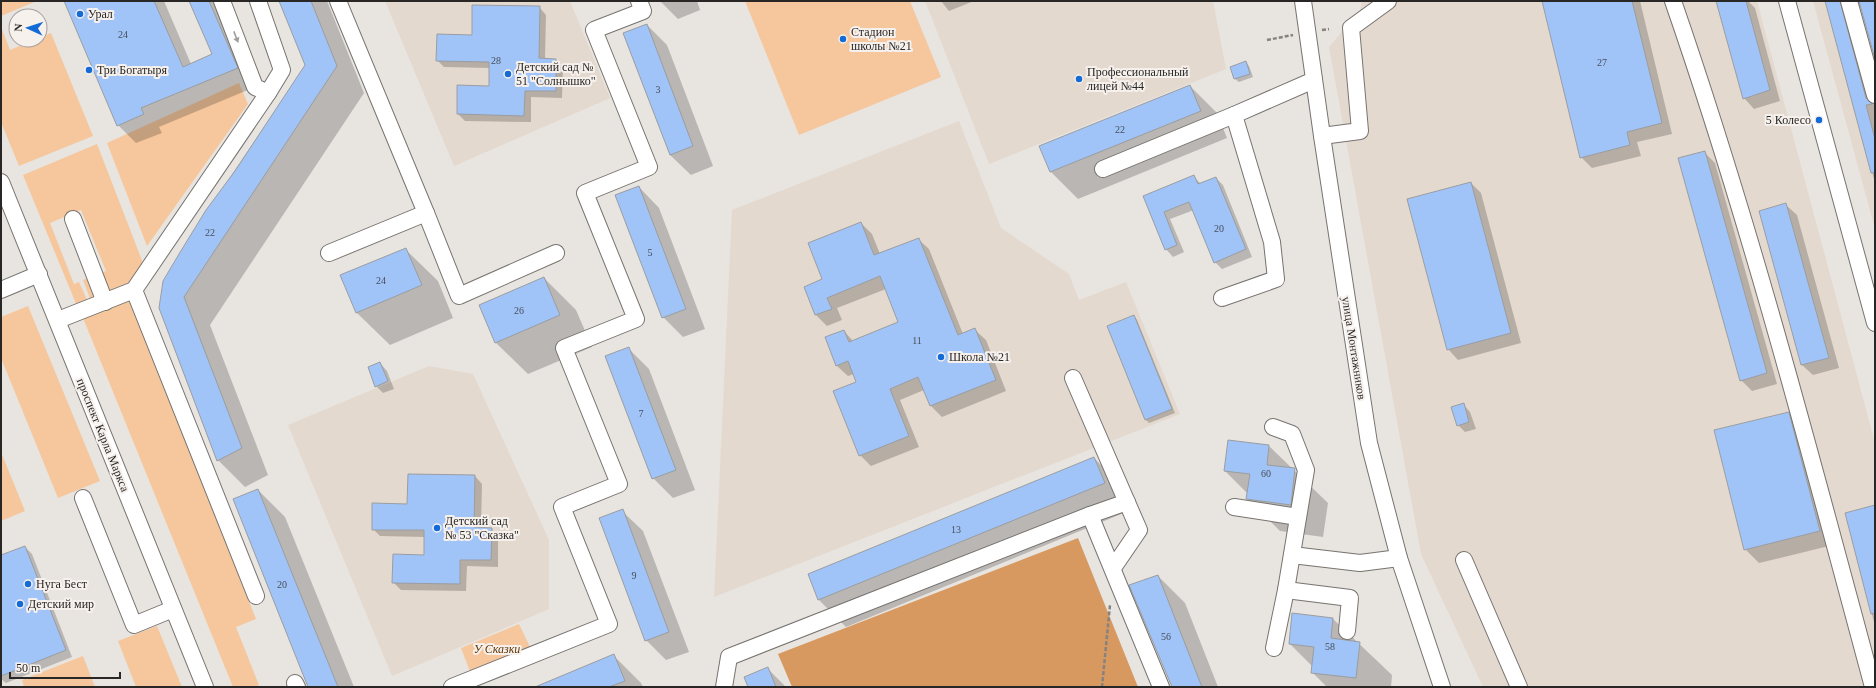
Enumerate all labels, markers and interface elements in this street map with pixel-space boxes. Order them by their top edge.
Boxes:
place label: Урал [88,7,113,21]
north arrow [8,8,48,48]
marker: Урал [75,9,85,19]
text: N [12,23,24,32]
place label: Стадион школы №21 [851,25,912,53]
house number: 24 [118,29,128,40]
one-way arrow [233,32,239,44]
marker: Стадион школы №21 [838,34,848,44]
house number: 28 [491,55,501,66]
house number: 27 [1597,57,1607,68]
place label: Детский сад № 51 "Солнышко" [516,60,596,88]
place label: Три Богатыря [97,63,167,77]
marker: Три Богатыря [84,65,94,75]
place label: Профессиональный лицей №44 [1087,65,1189,93]
marker: Детский сад № 51 "Солнышко" [503,69,513,79]
marker: Профессиональный лицей №44 [1074,74,1084,84]
house number: 3 [656,84,661,95]
place label: 5 Колесо [1766,113,1811,127]
marker: 5 Колесо [1814,115,1824,125]
house number: 22 [1115,124,1125,135]
house number: 20 [1214,223,1224,234]
house number: 22 [205,227,215,238]
house number: 5 [648,247,653,258]
house number: 24 [376,275,386,286]
street label: улица Монтажников [1339,295,1369,401]
house number: 26 [514,305,524,316]
house number: 11 [912,335,922,346]
place label: Школа №21 [949,350,1010,364]
marker: Школа №21 [936,352,946,362]
street label: проспект Карла Маркса [74,376,132,495]
house number: 7 [639,408,644,419]
house number: 60 [1261,468,1271,479]
place label: Детский сад № 53 "Сказка" [445,514,519,542]
marker: Детский сад № 53 "Сказка" [432,523,442,533]
house number: 13 [951,524,961,535]
house number: 9 [632,570,637,581]
place label: Нуга Бест [36,577,88,591]
marker: Нуга Бест [23,579,33,589]
house number: 20 [277,579,287,590]
place label: Детский мир [28,597,94,611]
marker: Детский мир [15,599,25,609]
house number: 56 [1161,631,1171,642]
house number: 58 [1325,641,1335,652]
park label: У Сказки [474,642,520,656]
scale bar [10,654,120,680]
text: 50 m [16,661,41,675]

